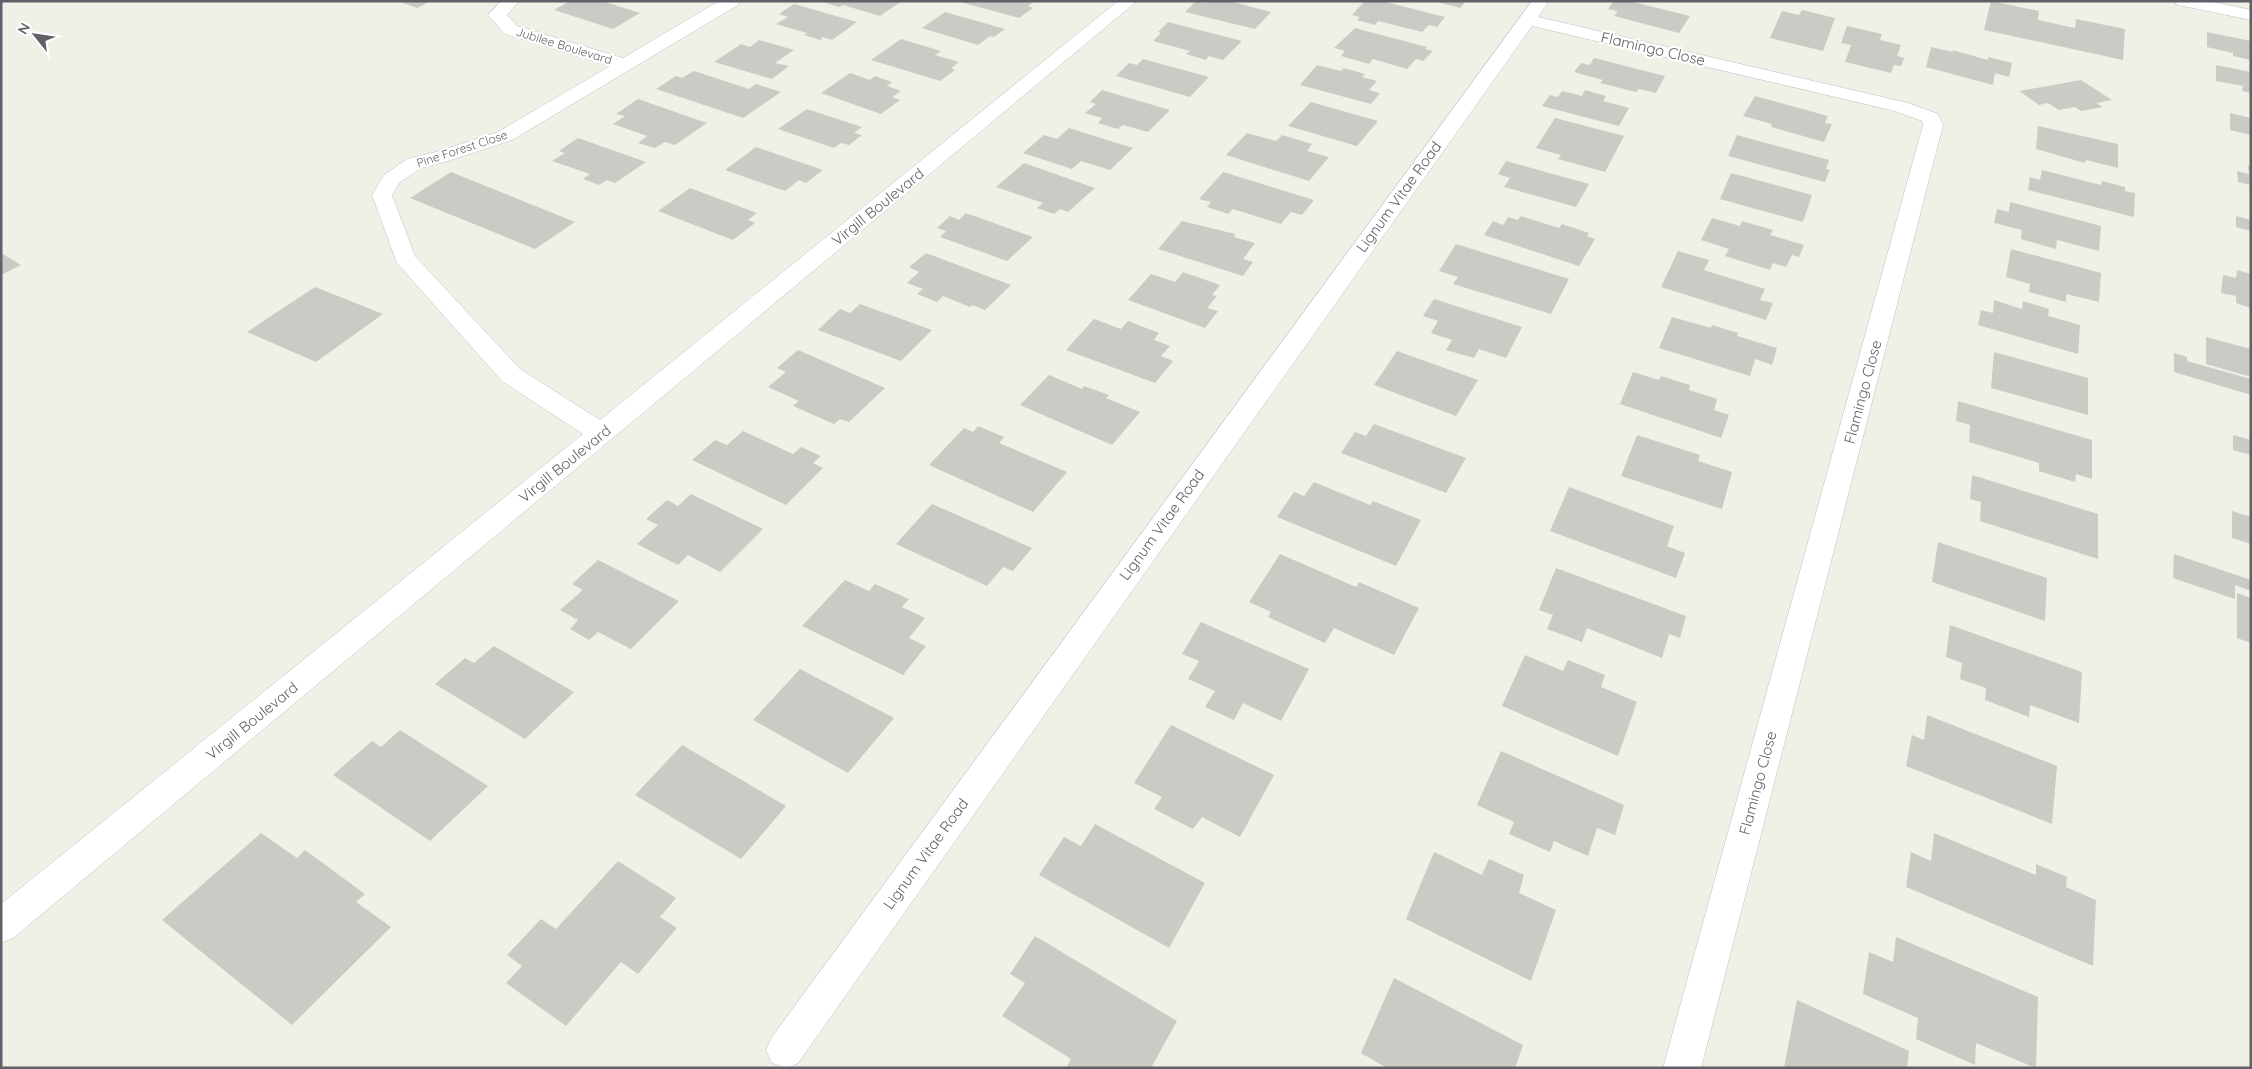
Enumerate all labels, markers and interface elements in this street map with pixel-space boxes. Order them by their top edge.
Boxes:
north arrow [10,10,60,60]
text: N [13,20,34,37]
street label: Jubilee Boulevard [514,24,614,67]
street label: Flamingo Close [1599,27,1707,70]
street label: Pine Forest Close [414,127,509,170]
street label: Lignum Vitae Road [1352,137,1445,256]
street label: Virgill Boulevard [828,164,928,250]
street label: Flamingo Close [1840,338,1885,446]
street label: Virgill Boulevard [515,421,615,507]
street label: Lignum Vitae Road [1115,465,1208,584]
street label: Virgill Boulevard [202,678,302,764]
street label: Flamingo Close [1735,729,1780,837]
street label: Lignum Vitae Road [879,794,972,913]

